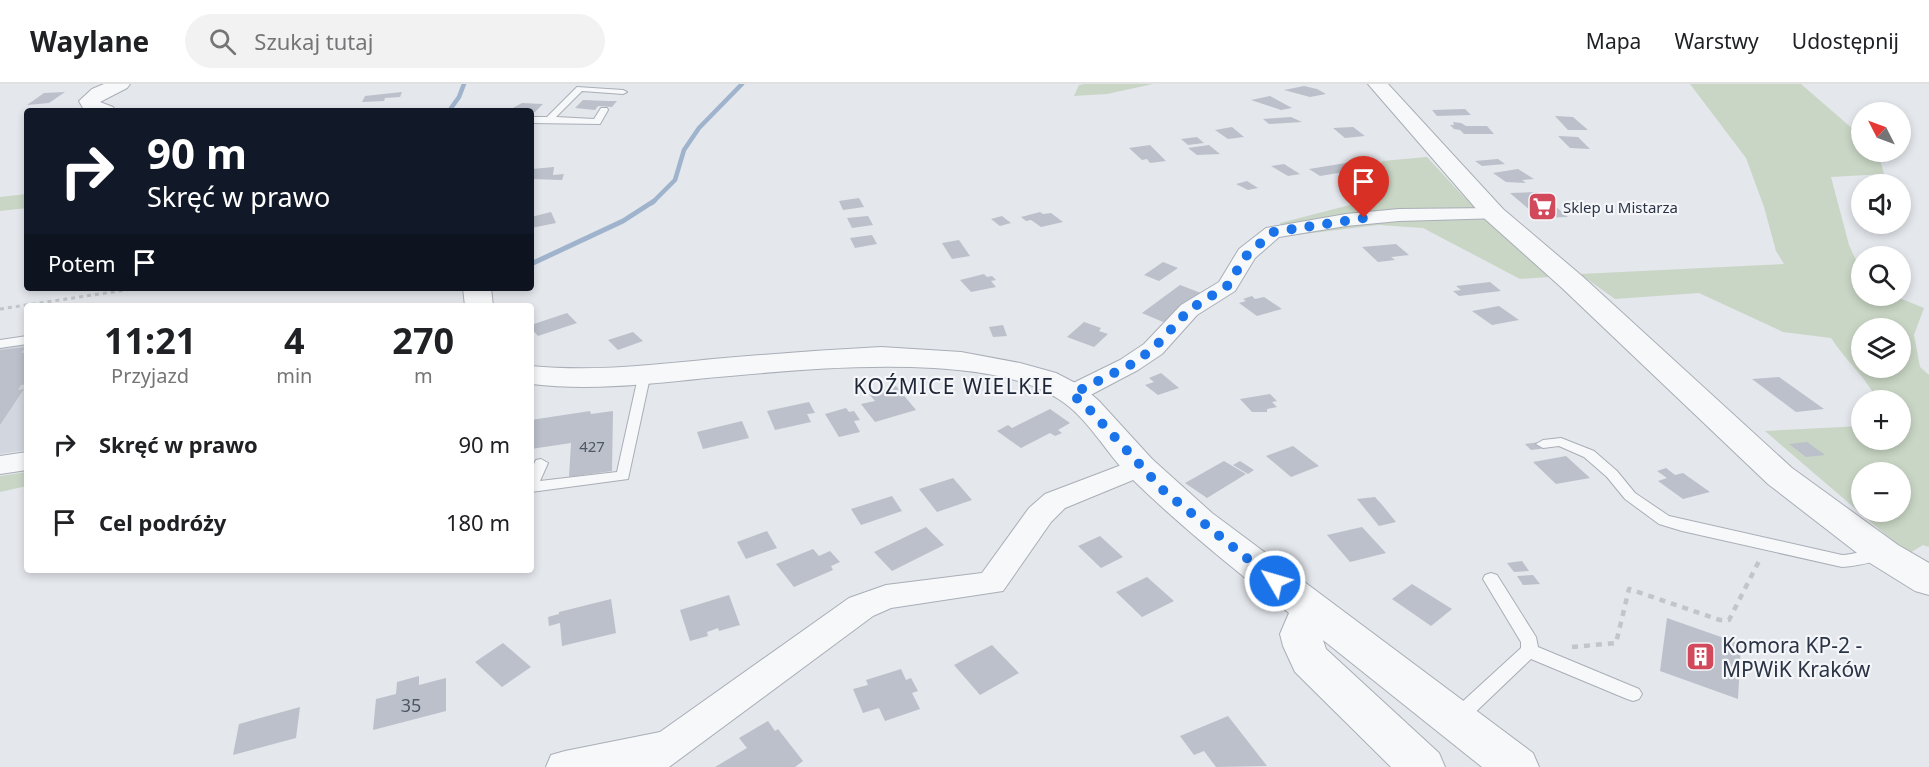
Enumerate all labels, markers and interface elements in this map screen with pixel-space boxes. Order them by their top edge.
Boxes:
search box [185,14,605,68]
text: Waylane [30,22,149,60]
icon: search [206,25,239,58]
text: Szukaj tutaj [254,26,373,56]
text: Mapa [1586,27,1641,55]
text: Warstwy [1674,27,1759,55]
text: Udostępnij [1792,27,1899,55]
north arrow [1851,102,1911,162]
map controls [1851,102,1911,522]
text: 90 m [147,124,247,181]
icon: right [48,132,126,210]
pin [1338,156,1389,218]
icon: arrive [1347,165,1380,198]
button: sound [1851,174,1911,234]
text: Skręć w prawo [147,178,330,215]
supermarket icon: Sklep u Mistarza [1526,191,1558,223]
place label: Sklep u Mistarza [1563,197,1678,217]
icon: arrive [128,246,161,279]
button: search [1851,246,1911,306]
text: Potem [48,248,116,278]
text: 11:21 [104,316,196,365]
text: 4 [284,316,305,365]
text: 270 [392,316,454,365]
button: layers [1851,318,1911,378]
text: Przyjazd [111,362,189,389]
text: min [276,362,312,389]
text: m [414,362,433,389]
district label: KOŹMICE WIELKIE [854,372,1054,400]
button: + [1851,390,1911,450]
icon: right [48,428,81,461]
text: Skręć w prawo [99,429,258,459]
text: 90 m [459,429,510,459]
house number: 427 [579,436,605,456]
button: − [1851,462,1911,522]
icon: arrive [48,506,81,539]
text: Cel podróży [99,507,226,537]
text: 180 m [446,507,510,537]
position arrow [1243,549,1307,613]
place label: Komora KP-2 - MPWiK Kraków [1722,631,1871,683]
building icon: Komora KP-2 - MPWiK Kraków [1685,641,1717,673]
house number: 35 [401,693,421,717]

